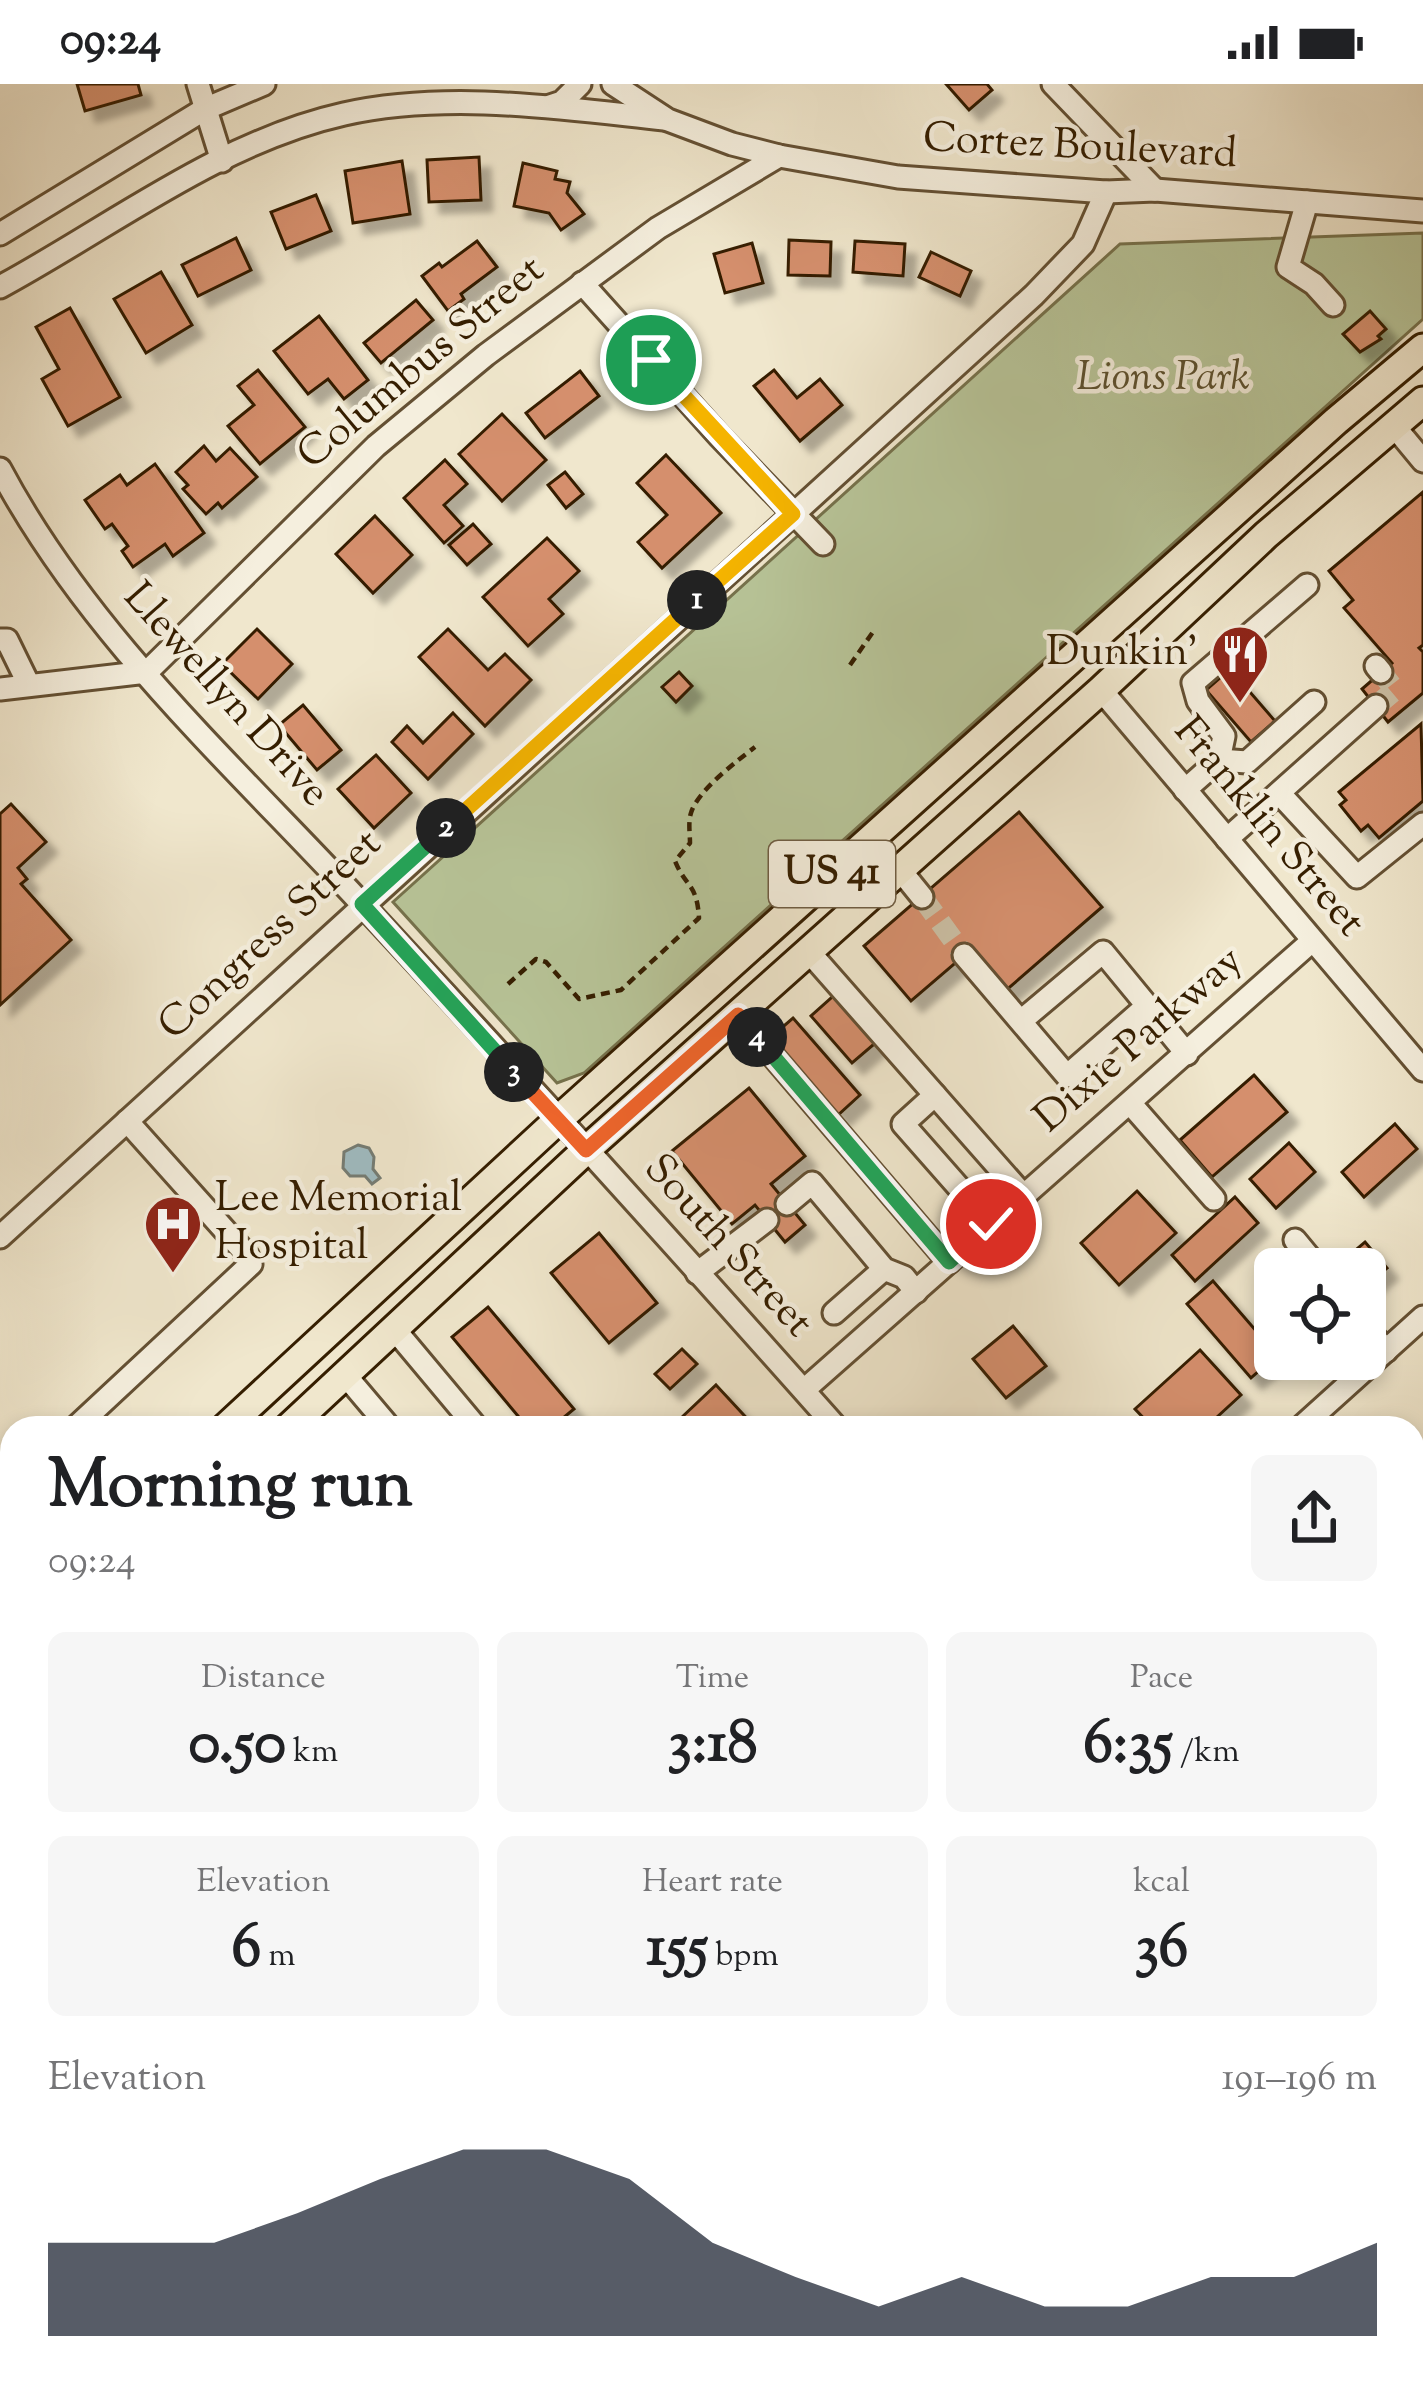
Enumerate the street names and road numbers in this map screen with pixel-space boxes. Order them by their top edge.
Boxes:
street label: Cortez Boulevard [922,110,1238,186]
street label: Columbus Street [285,243,559,485]
street label: Llewellyn Drive [108,570,342,822]
street label: Franklin Street [1158,705,1378,951]
street label: Congress Street [146,816,396,1056]
road number: US 41 [769,841,895,907]
street label: Dixie Parkway [1023,933,1257,1149]
street label: South Street [628,1142,826,1352]

